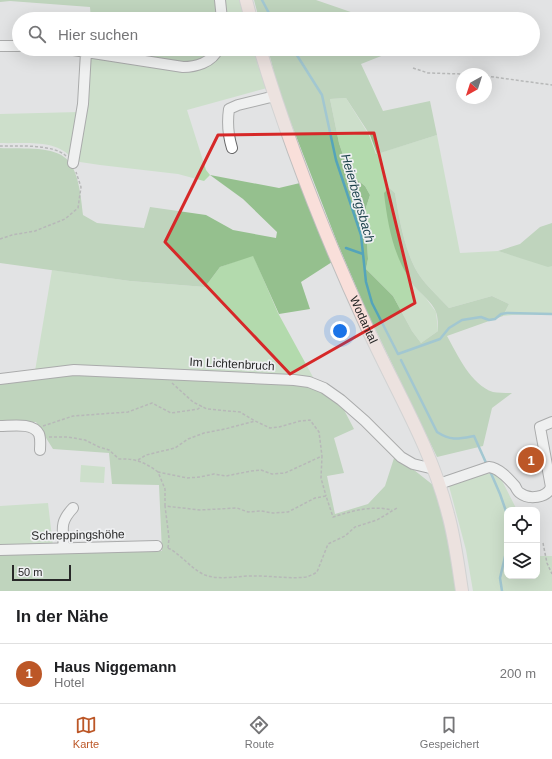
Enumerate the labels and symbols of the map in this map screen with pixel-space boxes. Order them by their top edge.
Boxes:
north arrow [456,68,492,104]
water label: Heierbergsbach [338,152,378,244]
street label: Wodantal [347,294,380,346]
your location [330,321,350,341]
street label: Im Lichtenbruch [189,355,275,373]
pin: 1 [518,445,544,475]
street label: Schreppingshöhe [31,527,125,543]
scale bar [12,563,71,582]

